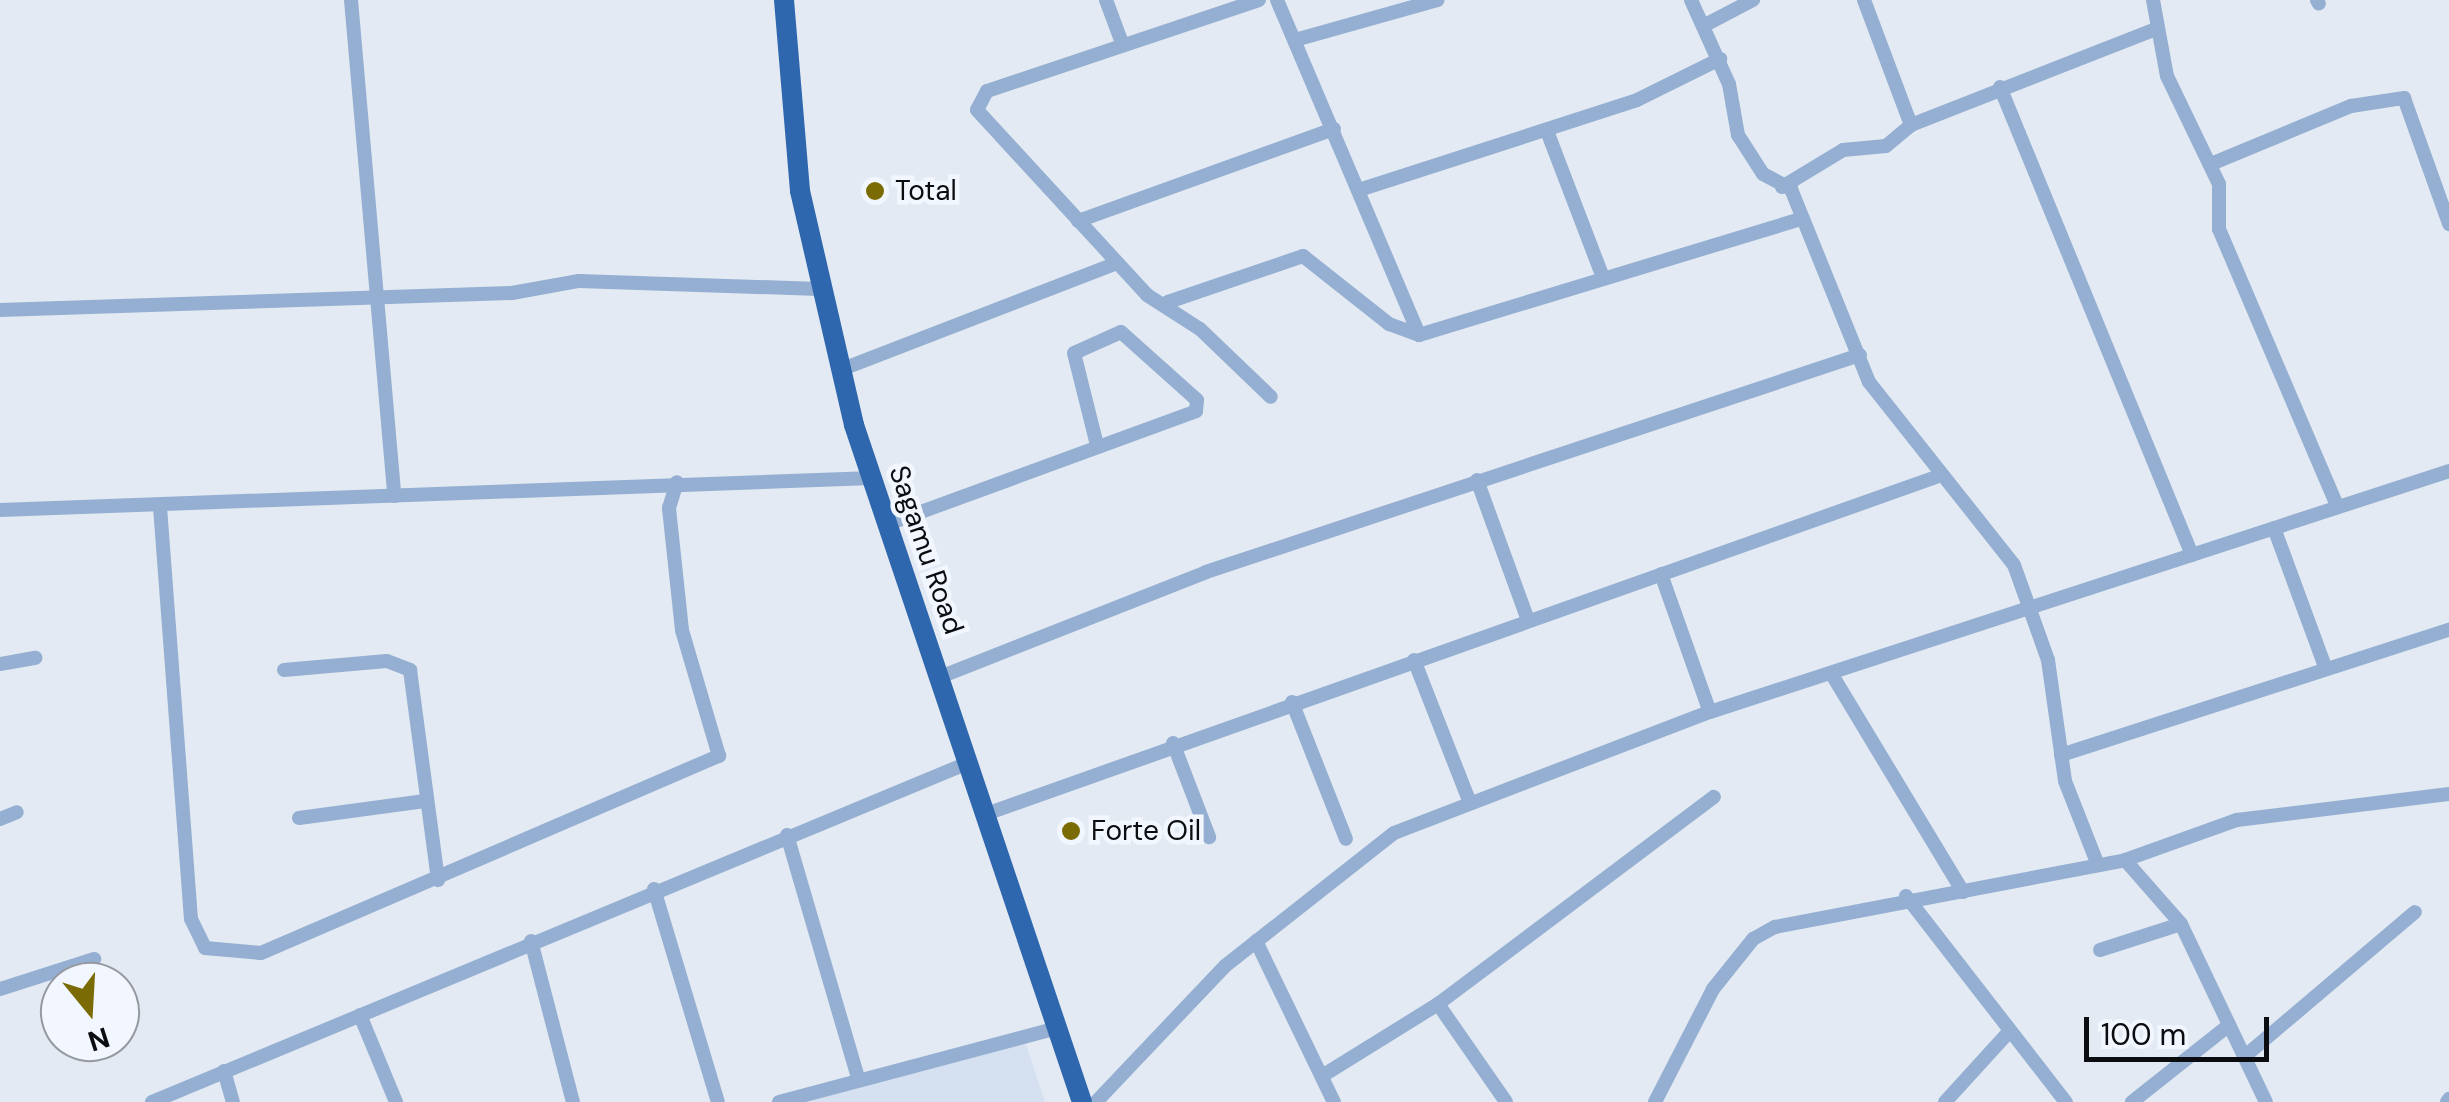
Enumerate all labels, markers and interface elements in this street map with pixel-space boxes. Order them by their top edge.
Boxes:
place label: Total [895,174,957,208]
marker: Total [864,180,886,202]
street label: Sagamu Road [881,461,971,639]
place label: Forte Oil [1091,814,1201,848]
marker: Forte Oil [1060,820,1082,842]
north arrow [40,962,140,1062]
scale bar [2089,997,2274,1059]
text: 100 m [2101,1015,2186,1054]
text: N [83,1018,114,1060]

